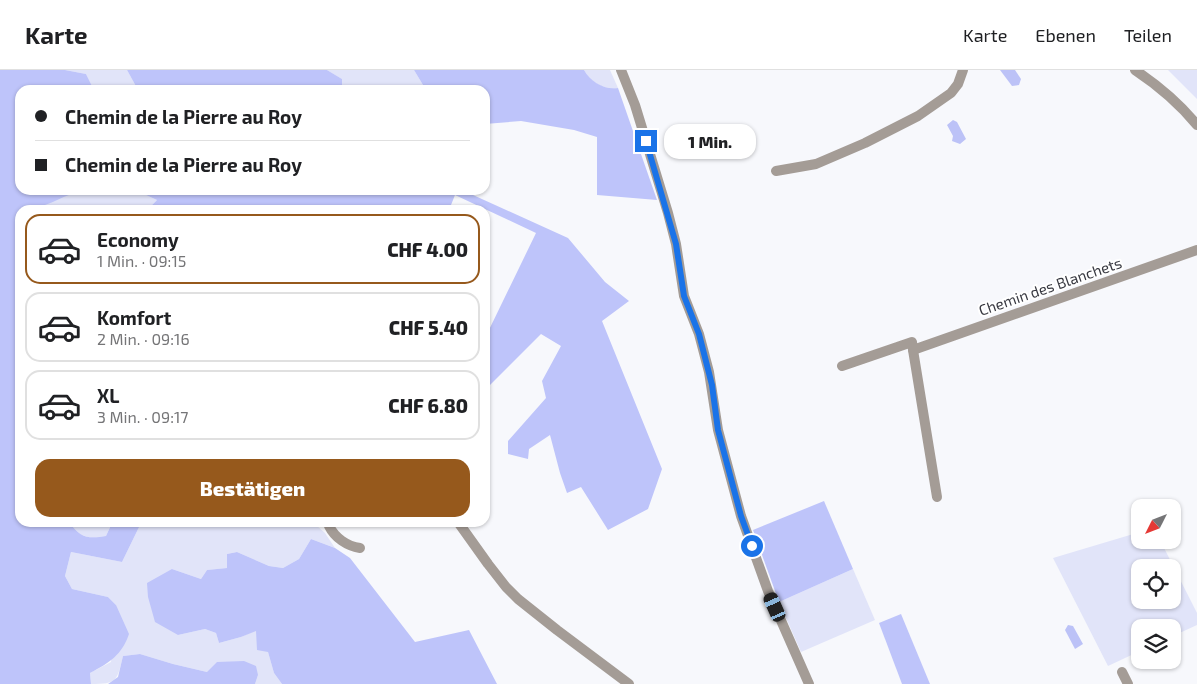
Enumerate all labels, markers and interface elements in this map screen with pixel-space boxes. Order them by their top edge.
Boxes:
text: Karte [25,20,88,49]
text: Karte [963,24,1007,46]
text: Ebenen [1035,24,1096,46]
text: Teilen [1124,24,1172,46]
text: Chemin de la Pierre au Roy [65,105,302,128]
callout: 1 Min. [664,124,756,158]
route end [635,130,657,152]
text: 1 Min. [688,132,732,151]
text: Chemin de la Pierre au Roy [65,153,302,176]
icon: car [37,227,82,272]
text: Economy [97,228,179,251]
text: CHF 4.00 [387,238,468,261]
text: 1 Min. · 09:15 [97,251,186,270]
street label: Chemin des Blanchets [976,253,1124,319]
icon: car [37,305,82,350]
text: Komfort [97,306,171,329]
text: CHF 5.40 [389,316,468,339]
text: 2 Min. · 09:16 [97,329,190,348]
icon: car [37,383,82,428]
text: XL [97,384,119,407]
text: CHF 6.80 [388,394,468,417]
text: 3 Min. · 09:17 [97,407,188,426]
button: Bestätigen [35,459,470,517]
north arrow [1131,499,1181,549]
map controls [1131,499,1181,669]
route start [741,535,763,557]
button: locate [1131,559,1181,609]
car [762,590,787,624]
button: layers [1131,619,1181,669]

